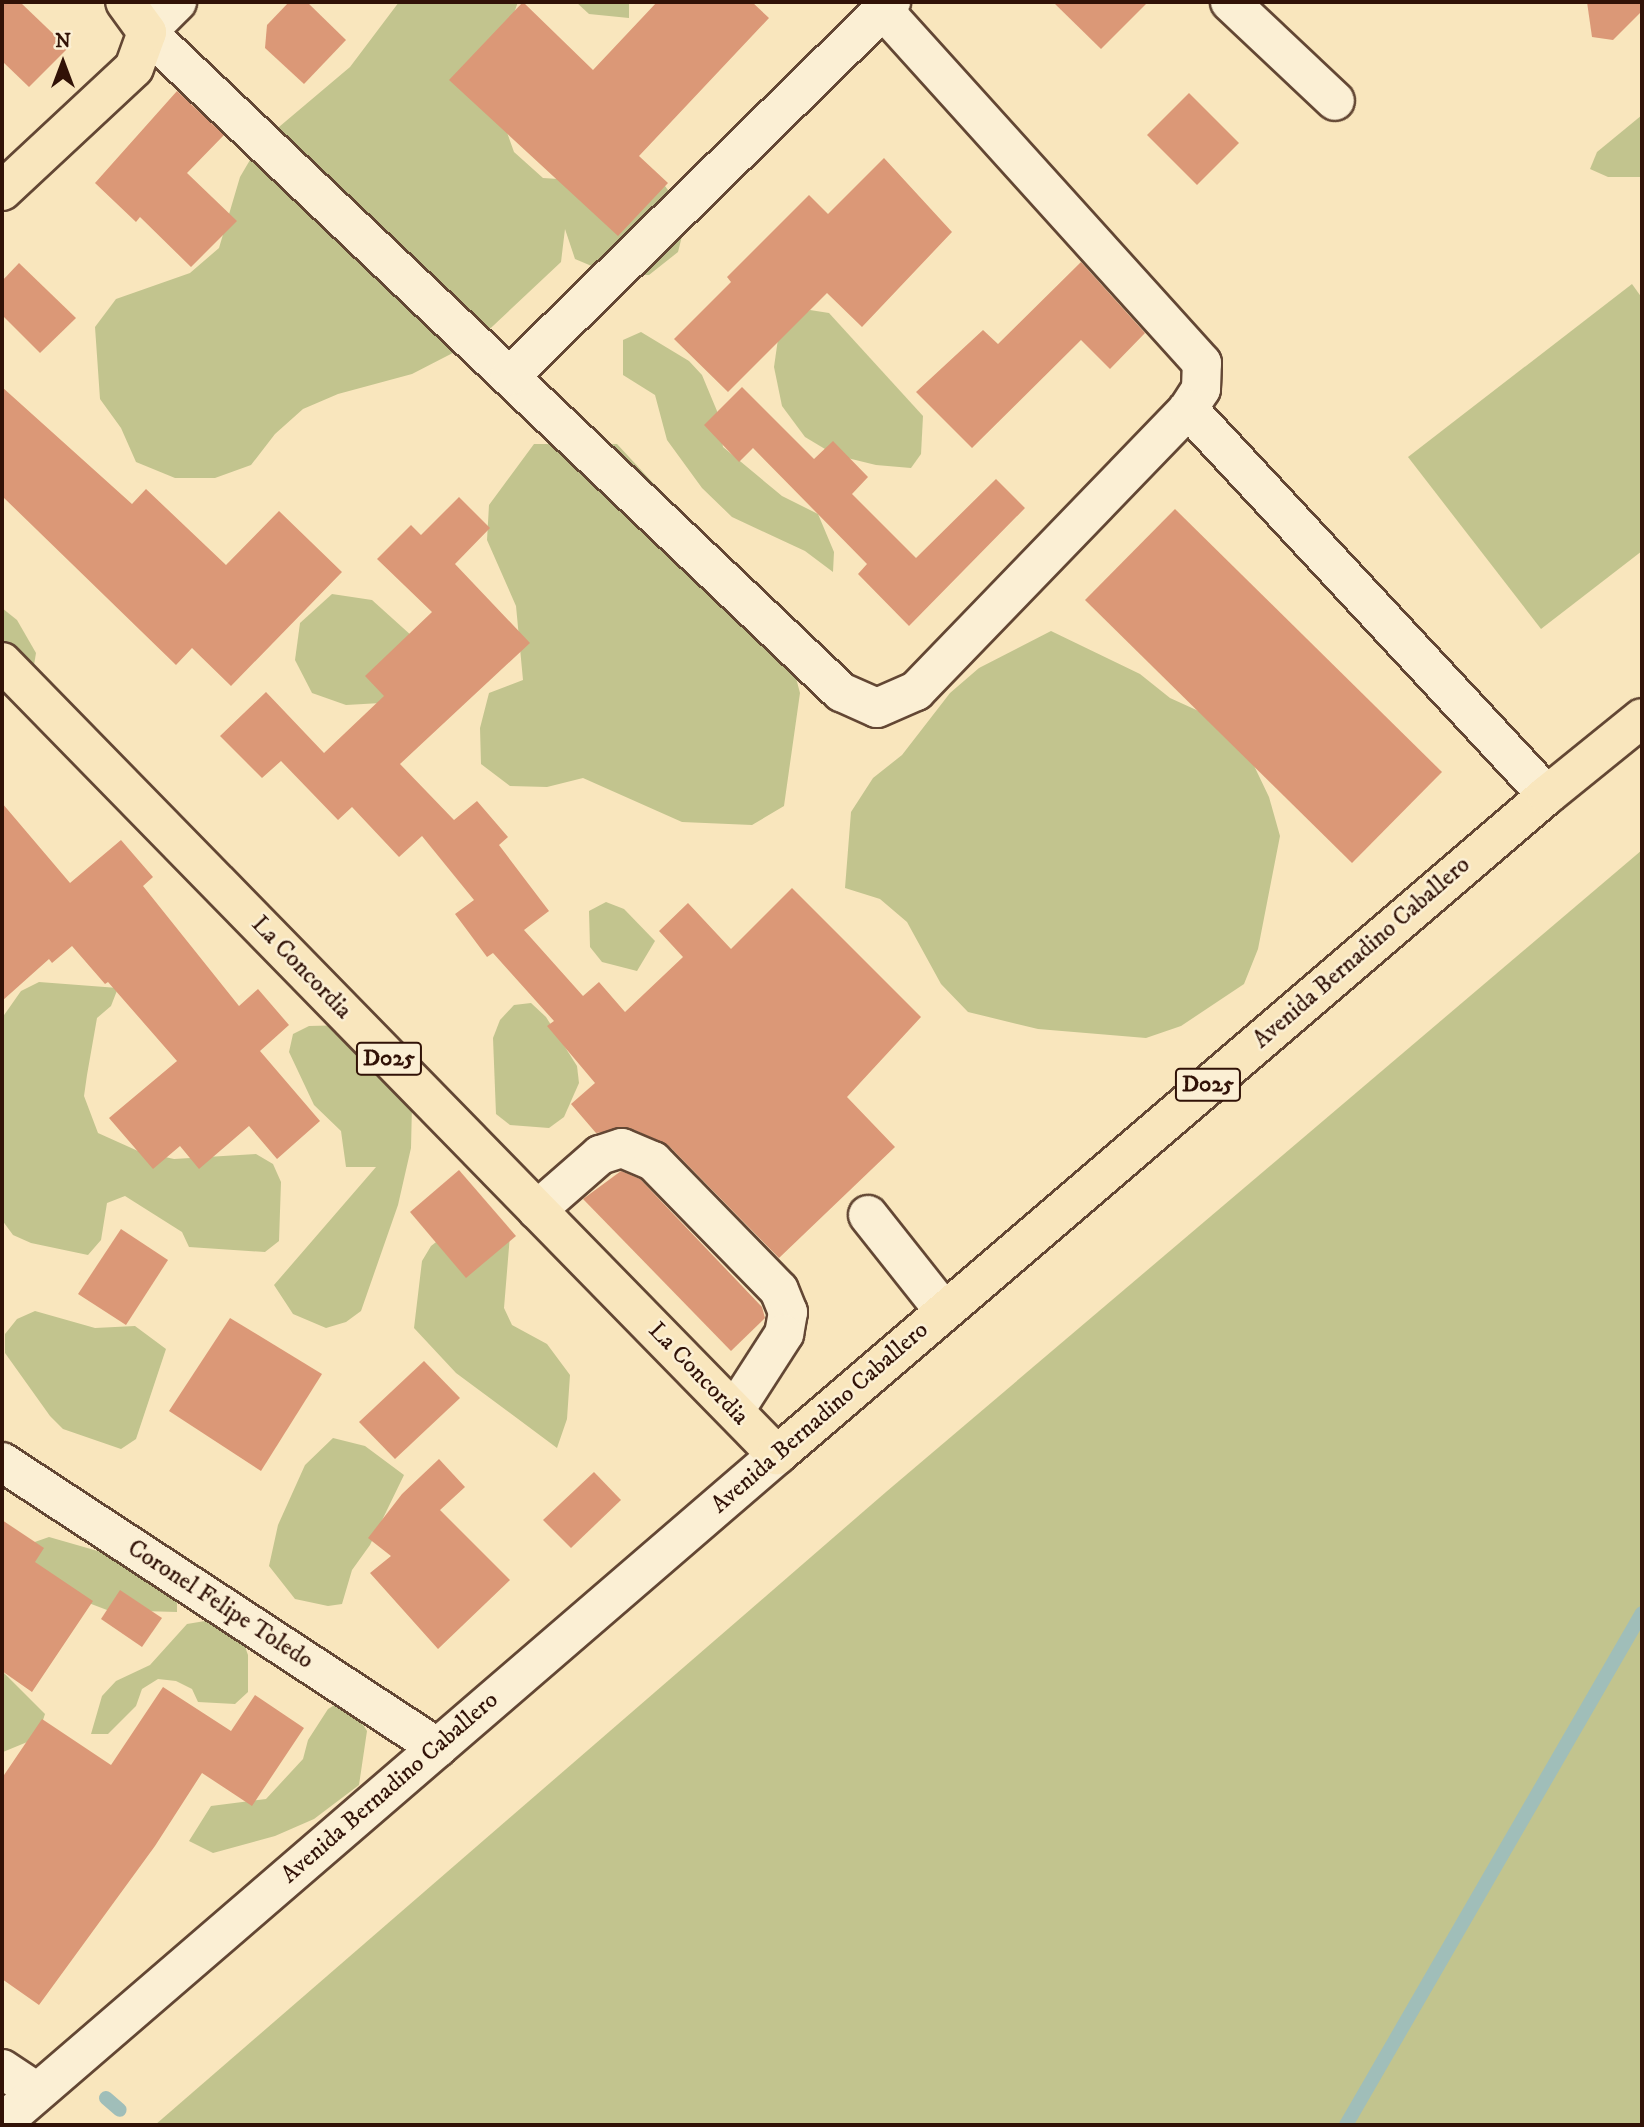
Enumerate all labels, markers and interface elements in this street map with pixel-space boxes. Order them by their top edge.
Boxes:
north arrow [28,28,98,98]
text: N [55,30,71,53]
street label: Avenida Bernadino Caballero [1248,851,1476,1055]
street label: La Concordia [245,911,357,1025]
road number: D025 [356,1040,422,1078]
road number: D025 [1175,1066,1241,1104]
street label: Avenida Bernadino Caballero [706,1316,934,1520]
street label: La Concordia [642,1317,754,1431]
street label: Coronel Felipe Toledo [122,1534,318,1676]
street label: Avenida Bernadino Caballero [276,1686,504,1890]

